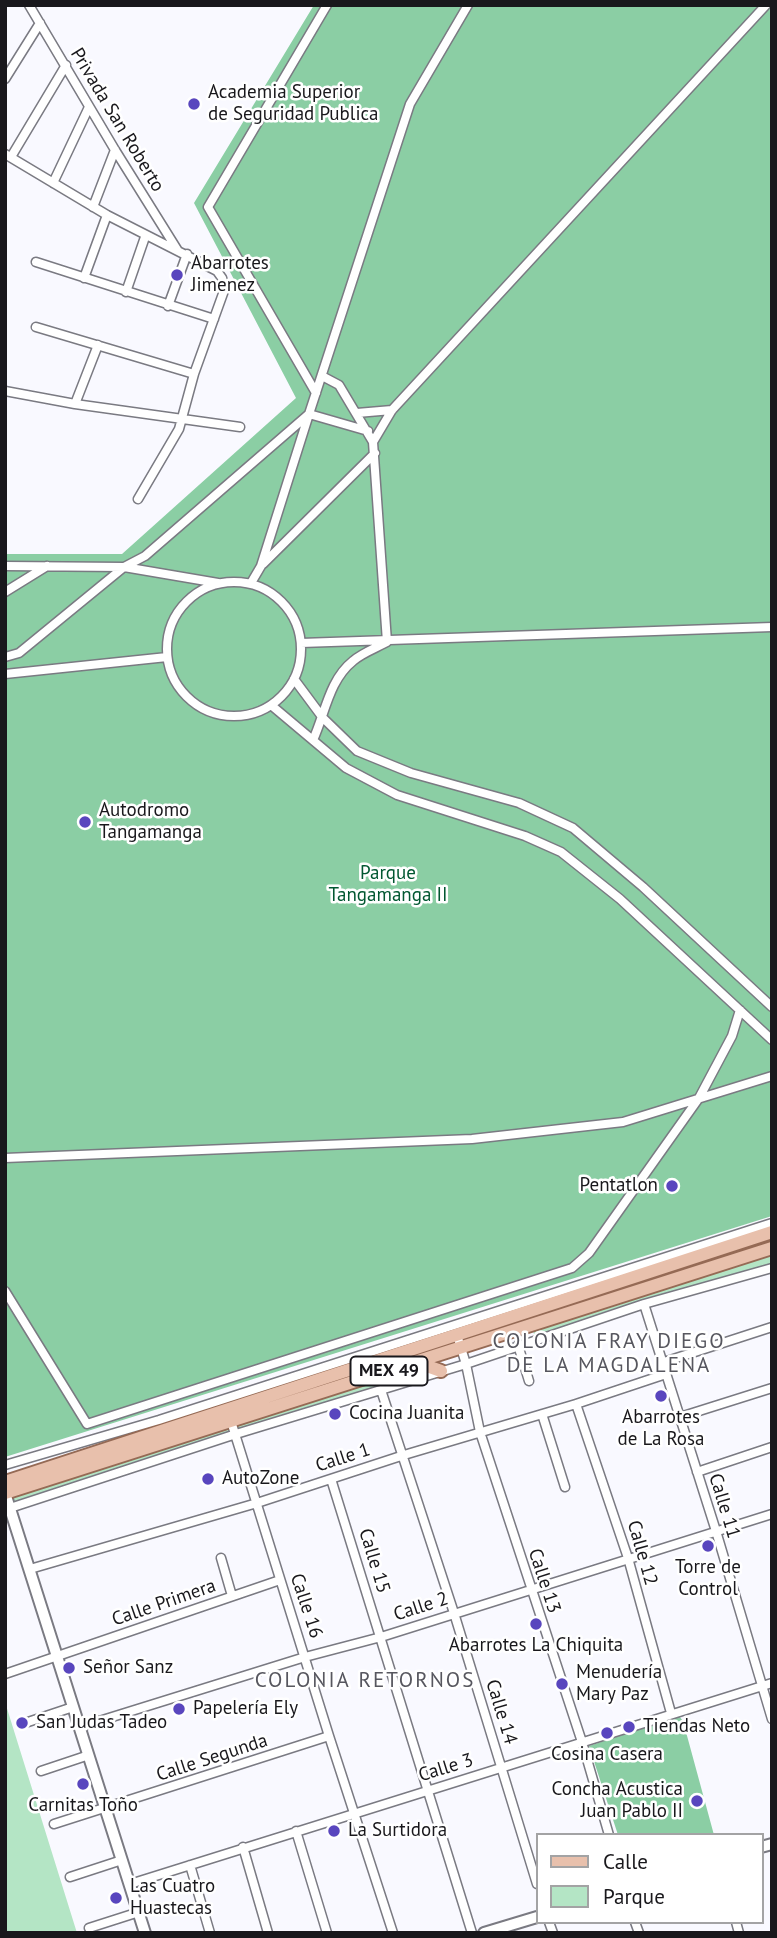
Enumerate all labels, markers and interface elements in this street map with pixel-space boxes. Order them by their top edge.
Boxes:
street label: Privada San Roberto [65,44,169,196]
place label: Academia Superior de Seguridad Publica [208,82,379,126]
marker: Academia Superior de Seguridad Publica [186,96,202,112]
place label: Abarrotes Jimenez [191,253,269,297]
marker: Abarrotes Jimenez [169,267,185,283]
place label: Autodromo Tangamanga [99,800,202,844]
marker: Autodromo Tangamanga [77,814,93,830]
park label: Parque Tangamanga II [329,863,447,907]
place label: Pentatlon [580,1175,658,1197]
marker: Pentatlon [664,1178,680,1194]
district label: COLONIA FRAY DIEGO DE LA MAGDALENA [495,1329,723,1379]
road number: MEX 49 [350,1356,428,1386]
marker: Abarrotes de La Rosa [653,1388,669,1404]
place label: Cocina Juanita [349,1403,464,1425]
marker: Cocina Juanita [327,1406,343,1422]
place label: Abarrotes de La Rosa [618,1407,704,1451]
street label: Calle 1 [313,1438,373,1478]
place label: AutoZone [222,1468,299,1490]
marker: AutoZone [200,1471,216,1487]
street label: Calle 11 [703,1471,745,1541]
street label: Calle 12 [622,1518,662,1588]
street label: Calle 15 [353,1526,395,1596]
marker: Torre de Control [700,1538,716,1554]
street label: Calle 13 [523,1546,565,1616]
place label: Torre de Control [675,1557,741,1601]
street label: Calle 16 [285,1571,327,1641]
street label: Calle Primera [109,1575,219,1631]
street label: Calle 2 [391,1587,451,1627]
marker: Abarrotes La Chiquita [528,1616,544,1632]
place label: Abarrotes La Chiquita [449,1635,623,1657]
place label: Señor Sanz [83,1657,173,1679]
marker: Señor Sanz [61,1660,77,1676]
place label: Menudería Mary Paz [576,1662,662,1706]
district label: COLONIA RETORNOS [257,1668,473,1694]
marker: Menudería Mary Paz [554,1676,570,1692]
street label: Calle 14 [480,1677,522,1747]
place label: Papelería Ely [193,1698,298,1720]
marker: Papelería Ely [171,1701,187,1717]
place label: San Judas Tadeo [36,1712,167,1734]
marker: San Judas Tadeo [14,1715,30,1731]
place label: Tiendas Neto [643,1716,750,1738]
marker: Tiendas Neto [621,1719,637,1735]
marker: Cosina Casera [599,1725,615,1741]
street label: Calle Segunda [153,1729,271,1787]
place label: Cosina Casera [551,1744,663,1766]
street label: Calle 3 [416,1749,476,1787]
marker: Carnitas Toño [75,1776,91,1792]
place label: Concha Acustica Juan Pablo II [552,1779,683,1823]
marker: Concha Acustica Juan Pablo II [689,1793,705,1809]
place label: Carnitas Toño [28,1795,138,1817]
place label: La Surtidora [348,1820,447,1842]
marker: La Surtidora [326,1823,342,1839]
legend [536,1833,763,1924]
text: Calle [603,1848,648,1875]
place label: Las Cuatro Huastecas [130,1876,215,1920]
text: Parque [603,1883,665,1910]
marker: Las Cuatro Huastecas [108,1890,124,1906]

